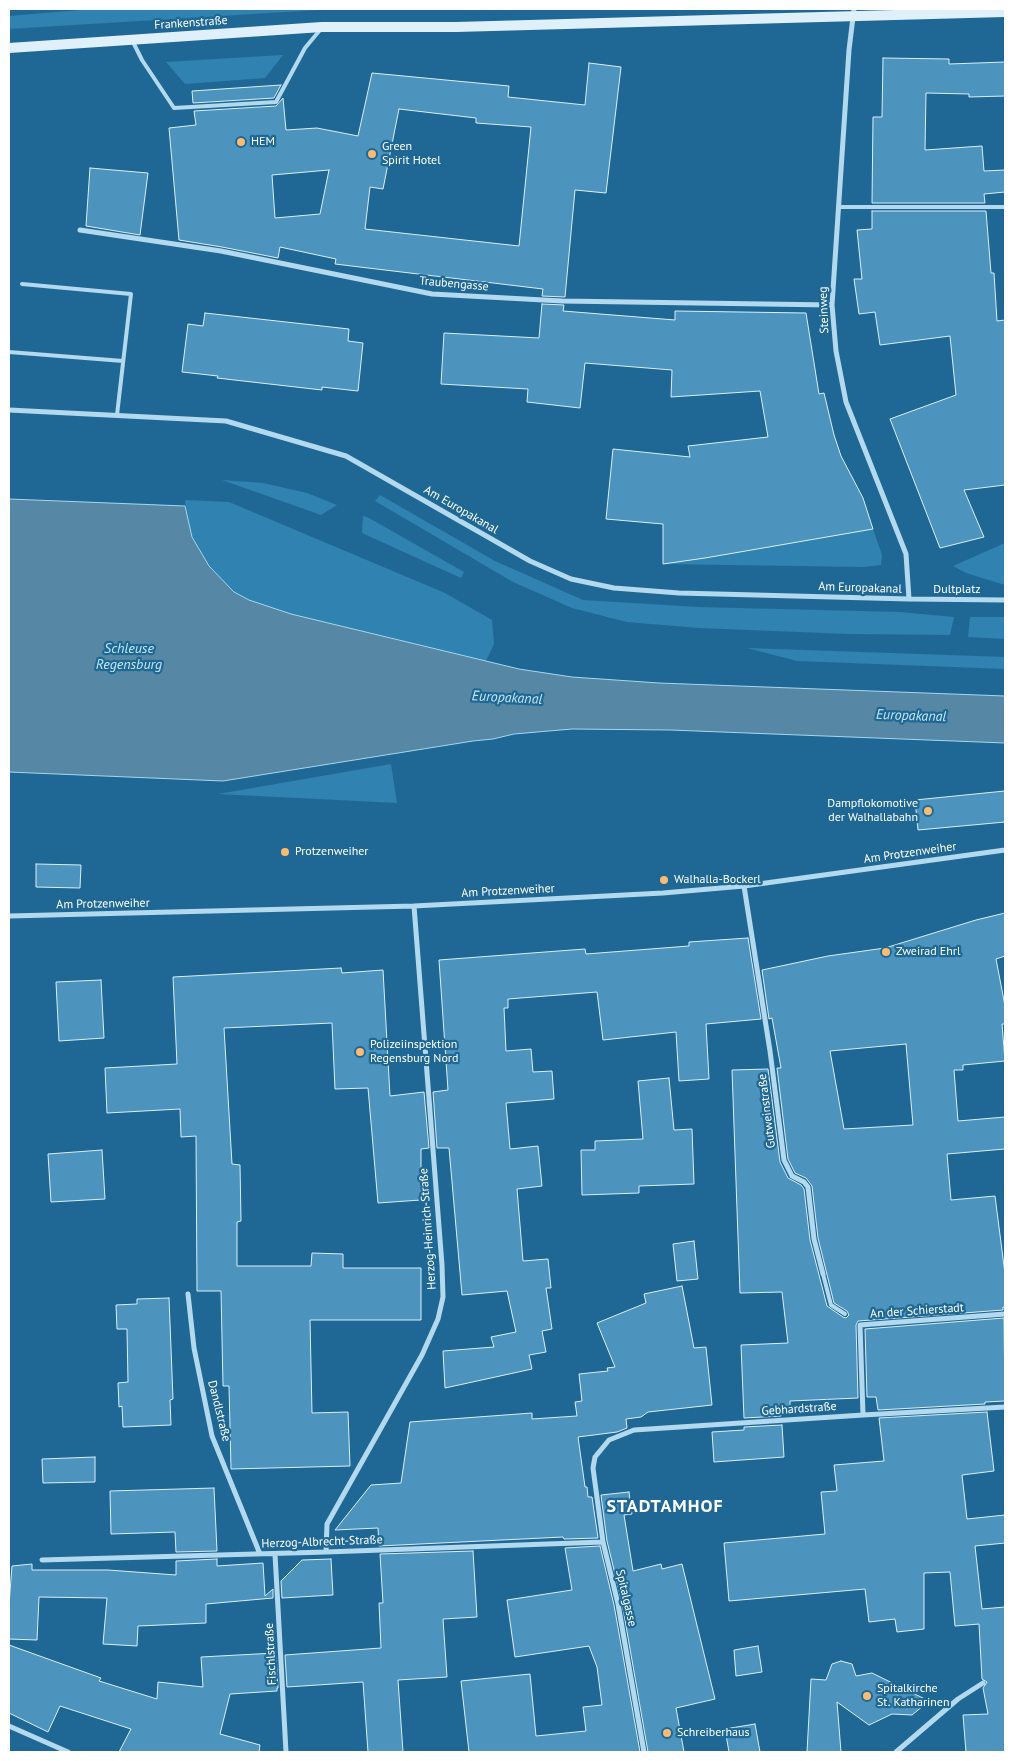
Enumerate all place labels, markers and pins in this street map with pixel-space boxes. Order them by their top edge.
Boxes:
place label: HEM [251,135,275,149]
marker: HEM [235,136,247,148]
place label: Green Spirit Hotel [382,140,441,168]
marker: Green Spirit Hotel [366,148,378,160]
place label: Dampflokomotive der Walhallabahn [827,797,918,825]
marker: Dampflokomotive der Walhallabahn [922,805,934,817]
place label: Protzenweiher [295,845,368,859]
marker: Protzenweiher [279,846,291,858]
place label: Walhalla-Bockerl [674,873,761,887]
marker: Walhalla-Bockerl [658,874,670,886]
place label: Zweirad Ehrl [896,945,960,959]
marker: Zweirad Ehrl [880,946,892,958]
place label: Polizeiinspektion Regensburg Nord [370,1038,458,1066]
marker: Polizeiinspektion Regensburg Nord [354,1046,366,1058]
place label: Spitalkirche St. Katharinen [877,1682,949,1710]
marker: Spitalkirche St. Katharinen [861,1690,873,1702]
place label: Schreiberhaus [677,1726,749,1740]
marker: Schreiberhaus [661,1727,673,1739]

